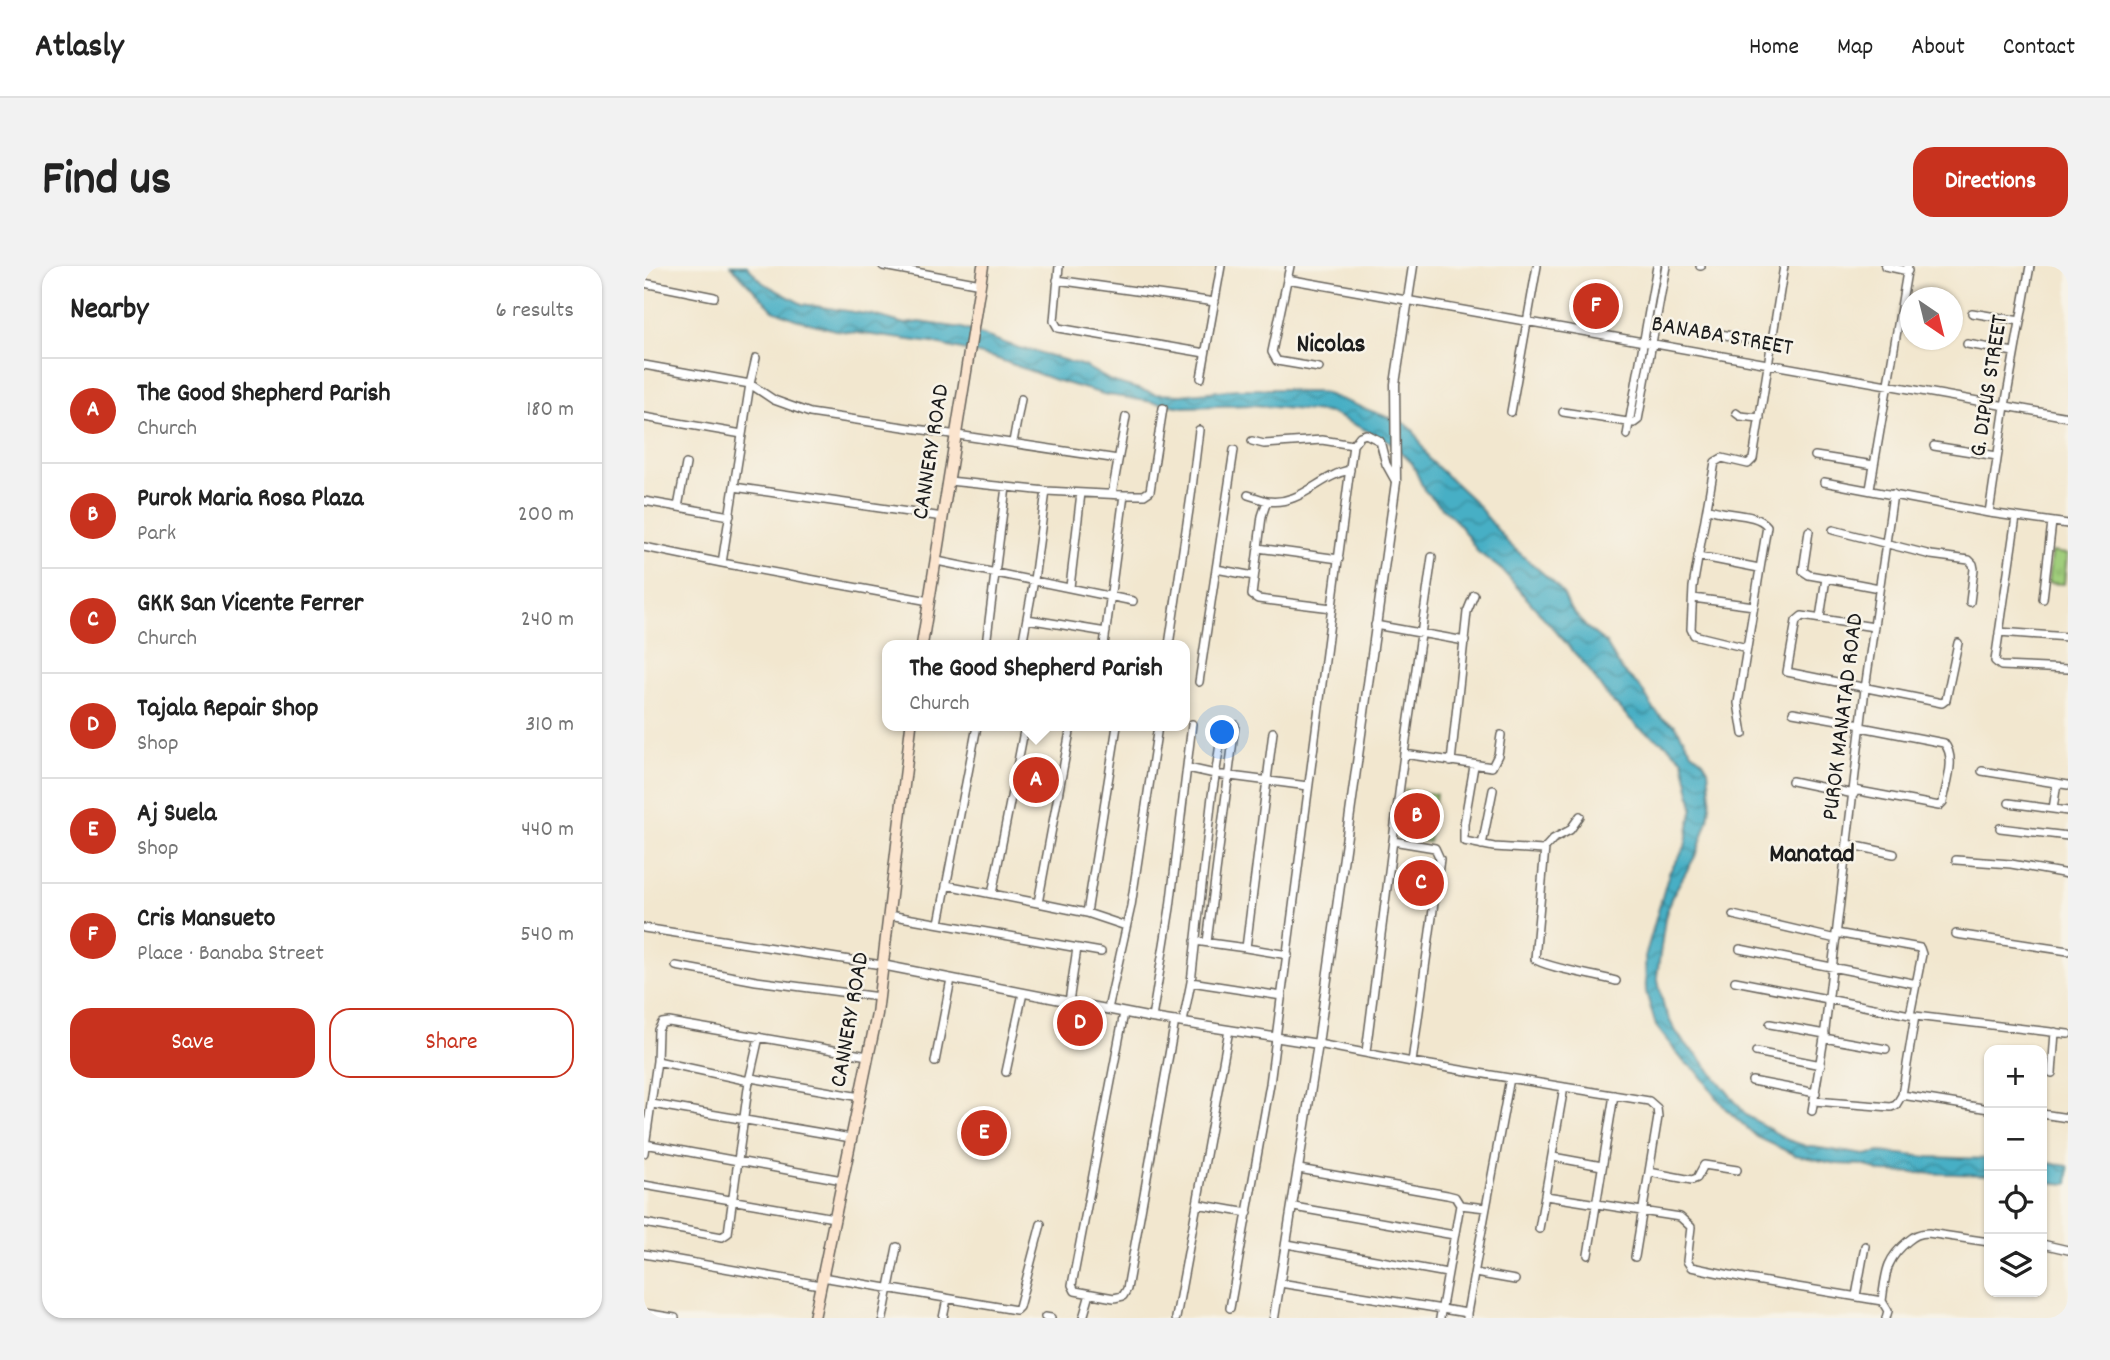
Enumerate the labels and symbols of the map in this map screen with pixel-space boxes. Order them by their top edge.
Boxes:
pin: F [1573,280,1619,332]
north arrow [1900,287,1963,350]
street label: BANABA STREET [1649,308,1796,366]
street label: G. DIPUS STREET [1962,312,2018,459]
district label: Nicolas [1297,327,1366,364]
street label: CANNERY ROAD [905,382,959,522]
street label: PUROK MANATAD ROAD [1814,612,1874,822]
your location [1205,715,1239,749]
pin: A [1013,754,1059,806]
pin: B [1394,790,1440,842]
district label: Manatad [1769,837,1855,874]
pin: C [1398,857,1444,909]
street label: CANNERY ROAD [822,950,880,1090]
pin: D [1057,997,1103,1049]
pin: E [961,1107,1007,1159]

